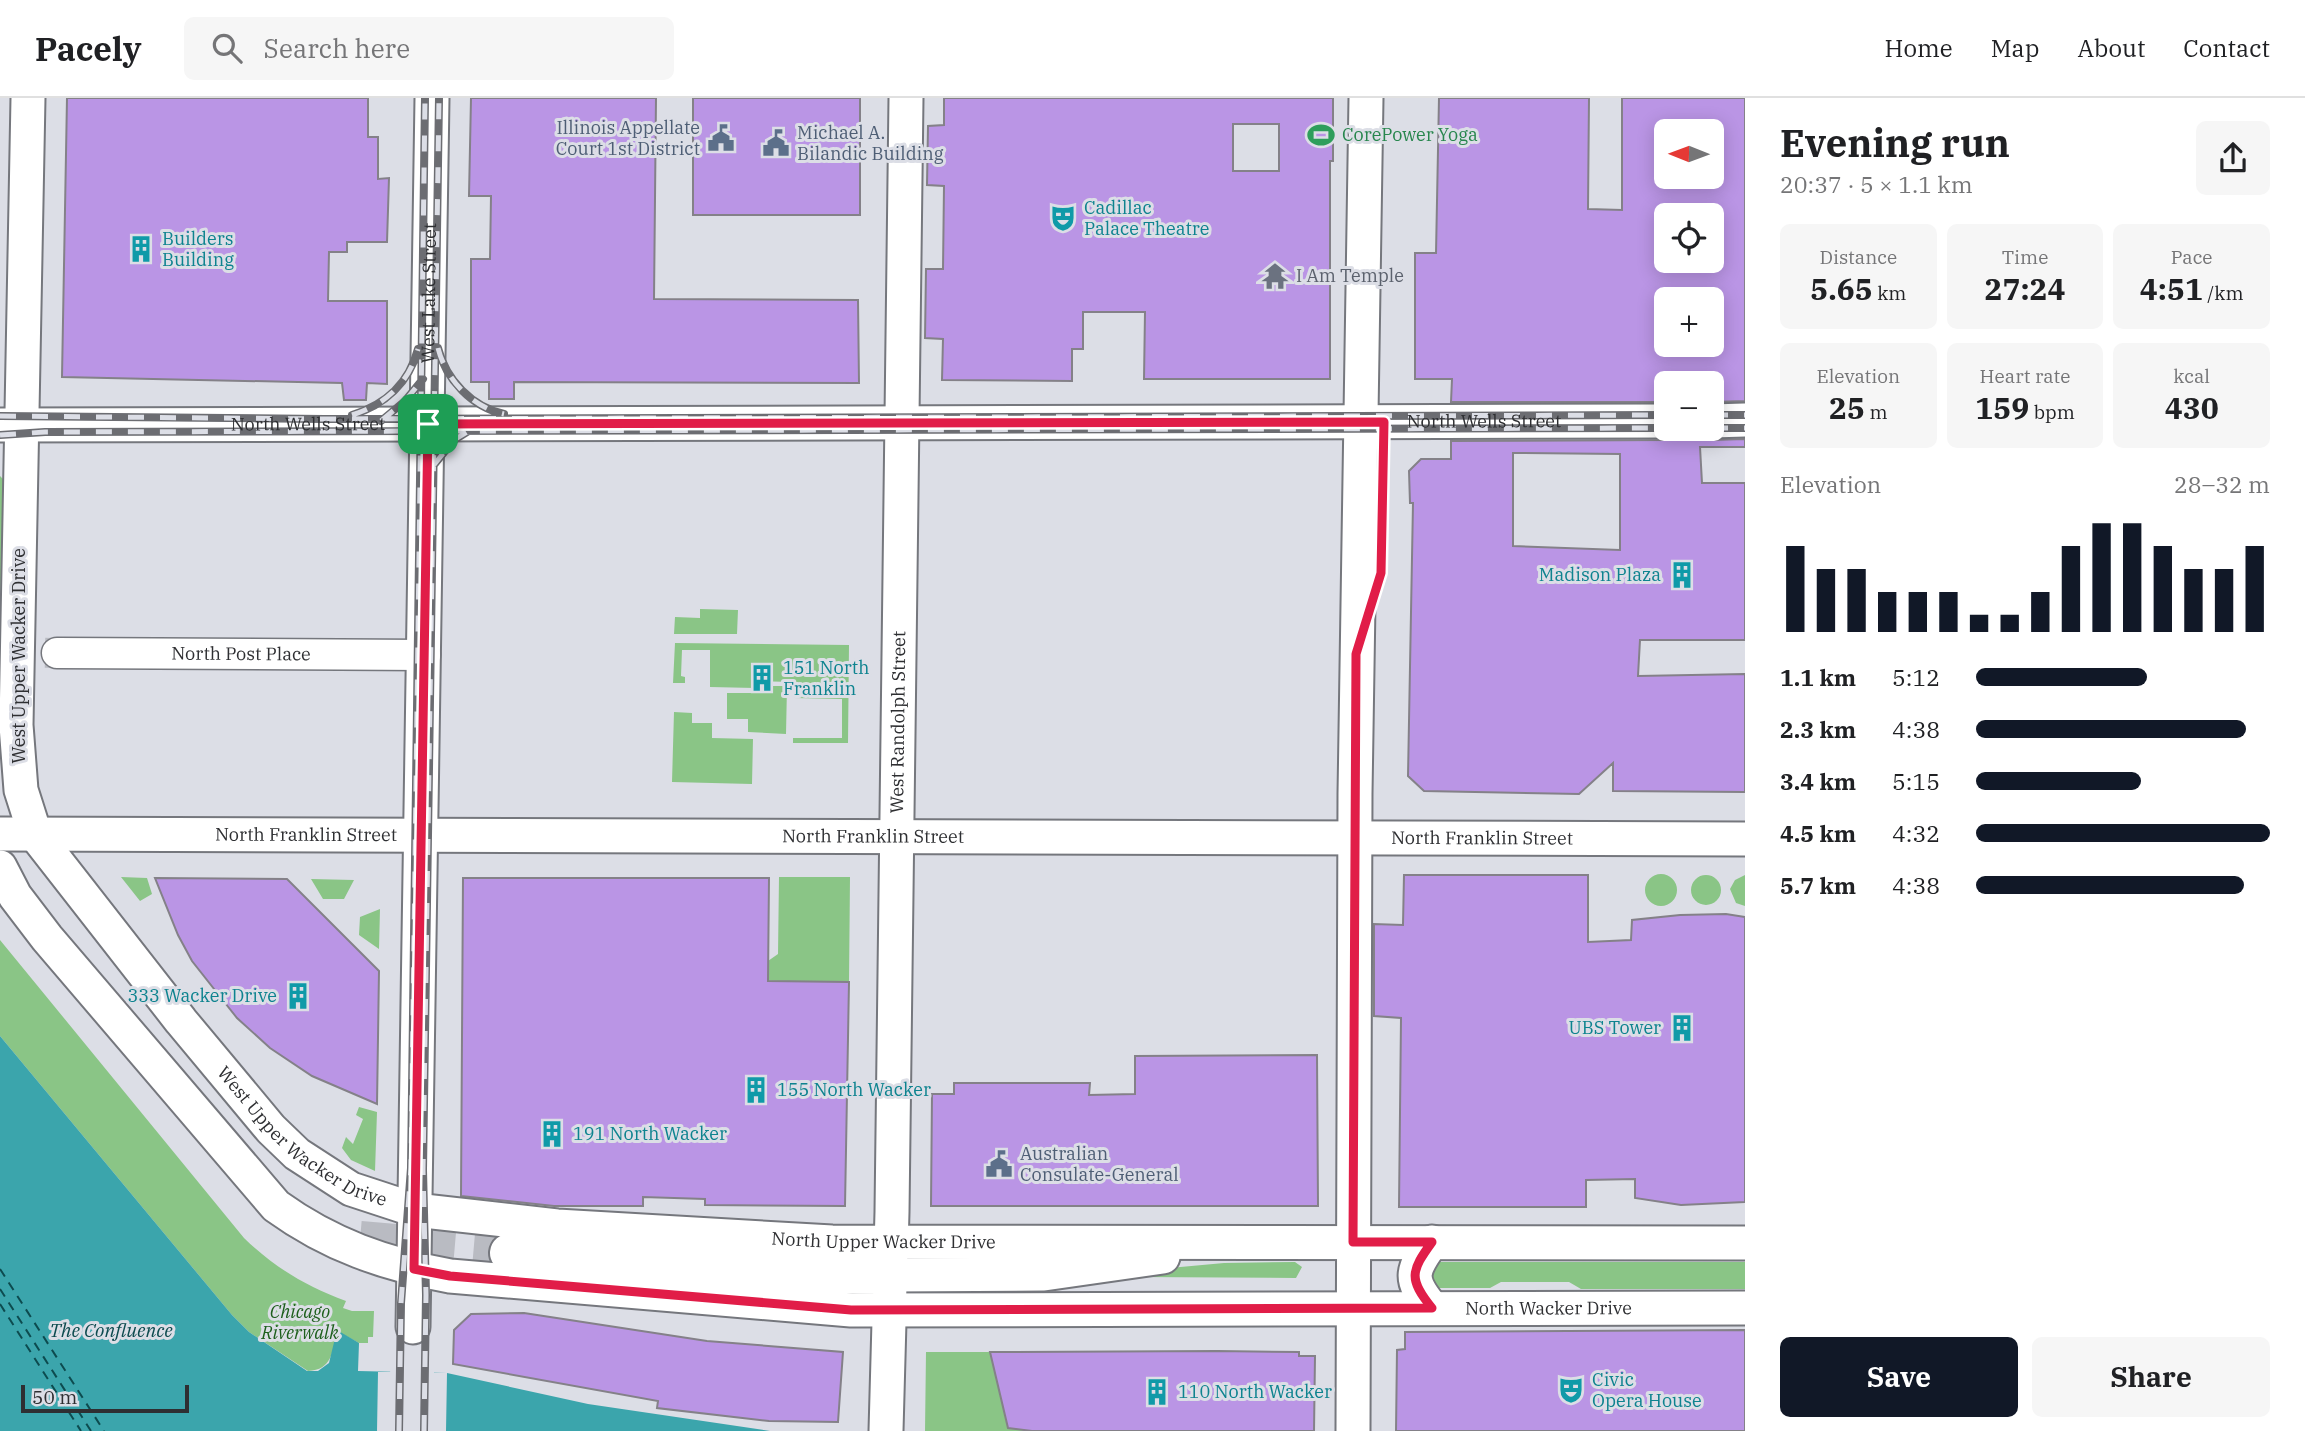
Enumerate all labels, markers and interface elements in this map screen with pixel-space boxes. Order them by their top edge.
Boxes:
search box [184,17,674,80]
text: Pacely [35,27,142,70]
icon: search [208,29,246,67]
text: Search here [264,31,410,65]
text: Home [1885,32,1953,64]
text: Map [1991,32,2039,64]
text: About [2077,32,2145,64]
text: Contact [2183,32,2270,64]
place label: Illinois Appellate Court 1st District [556,116,700,160]
text: Evening run [1780,118,2010,167]
north arrow [1654,119,1724,189]
map controls [1654,119,1724,441]
sports icon: CorePower Yoga [1306,120,1336,150]
place label: Michael A. Bilandic Building [797,121,944,165]
button: share [2196,121,2270,195]
public building icon: Illinois Appellate Court 1st District [706,123,736,153]
place label: CorePower Yoga [1342,123,1478,146]
public building icon: Michael A. Bilandic Building [761,128,791,158]
text: 20:37 · 5 × 1.1 km [1780,169,1973,199]
place label: Cadillac Palace Theatre [1084,196,1209,240]
theatre icon: Cadillac Palace Theatre [1048,203,1078,233]
button: locate [1654,203,1724,273]
street label: West Lake Street [416,223,441,364]
place label: Builders Building [162,227,234,271]
building icon: Builders Building [126,234,156,264]
text: Distance [1820,245,1897,269]
text: Time [2002,245,2048,269]
text: Pace [2171,245,2213,269]
temple icon: I Am Temple [1260,261,1290,291]
place label: I Am Temple [1296,264,1404,287]
text: 5.65 [1810,269,1873,308]
text: 27:24 [1984,269,2066,308]
text: 4:51 [2140,269,2203,308]
text: km [1873,281,1906,305]
text: /km [2203,281,2244,305]
button: + [1654,287,1724,357]
text: Elevation [1816,364,1900,388]
text: Heart rate [1980,364,2070,388]
text: kcal [2173,364,2210,388]
button: − [1654,371,1724,441]
text: 25 [1829,388,1865,427]
text: 159 [1975,388,2029,427]
text: 430 [2165,388,2219,427]
pin [398,394,458,454]
text: m [1865,400,1888,424]
text: bpm [2029,400,2075,424]
icon: arrive [409,405,447,443]
street label: North Wells Street [1407,409,1561,433]
street label: North Wells Street [231,412,385,435]
text: Elevation [1780,469,1881,499]
text: 28–32 m [2174,469,2270,499]
street label: West Upper Wacker Drive [7,548,30,764]
building icon: Madison Plaza [1667,560,1697,590]
place label: Madison Plaza [1539,563,1661,586]
street label: West Randolph Street [885,631,910,814]
street label: North Post Place [171,642,311,665]
place label: 151 North Franklin [783,656,869,700]
text: 1.1 km [1780,662,1856,692]
text: 5:12 [1892,662,1940,692]
building icon: 151 North Franklin [747,663,777,693]
text: 2.3 km [1780,714,1856,744]
text: 4:38 [1892,714,1940,744]
text: 3.4 km [1780,766,1856,796]
text: 5:15 [1892,766,1940,796]
text: 4.5 km [1780,818,1856,848]
text: 4:32 [1892,818,1940,848]
street label: North Franklin Street [215,823,397,846]
street label: North Franklin Street [782,824,964,848]
street label: North Franklin Street [1391,826,1573,850]
text: 5.7 km [1780,870,1856,900]
text: 4:38 [1892,870,1940,900]
building icon: 333 Wacker Drive [283,981,313,1011]
place label: 333 Wacker Drive [127,984,277,1007]
building icon: UBS Tower [1667,1013,1697,1043]
place label: UBS Tower [1569,1016,1661,1039]
street label: West Upper Wacker Drive [212,1061,390,1211]
building icon: 155 North Wacker [741,1075,771,1105]
place label: 155 North Wacker [777,1078,931,1101]
building icon: 191 North Wacker [537,1119,567,1149]
place label: 191 North Wacker [573,1122,727,1145]
place label: Australian Consulate-General [1020,1142,1179,1186]
public building icon: Australian Consulate-General [984,1149,1014,1179]
street label: North Upper Wacker Drive [771,1226,996,1253]
street label: North Wacker Drive [1465,1296,1632,1320]
park label: Chicago Riverwalk [260,1300,339,1344]
water label: The Confluence [49,1318,173,1342]
button: Save [1780,1337,2018,1417]
button: Share [2032,1337,2270,1417]
place label: Civic Opera House [1592,1368,1702,1412]
theatre icon: Civic Opera House [1556,1375,1586,1405]
building icon: 110 North Wacker [1142,1377,1172,1407]
place label: 110 North Wacker [1178,1380,1332,1403]
scale bar [21,1382,189,1414]
text: 50 m [32,1385,77,1409]

